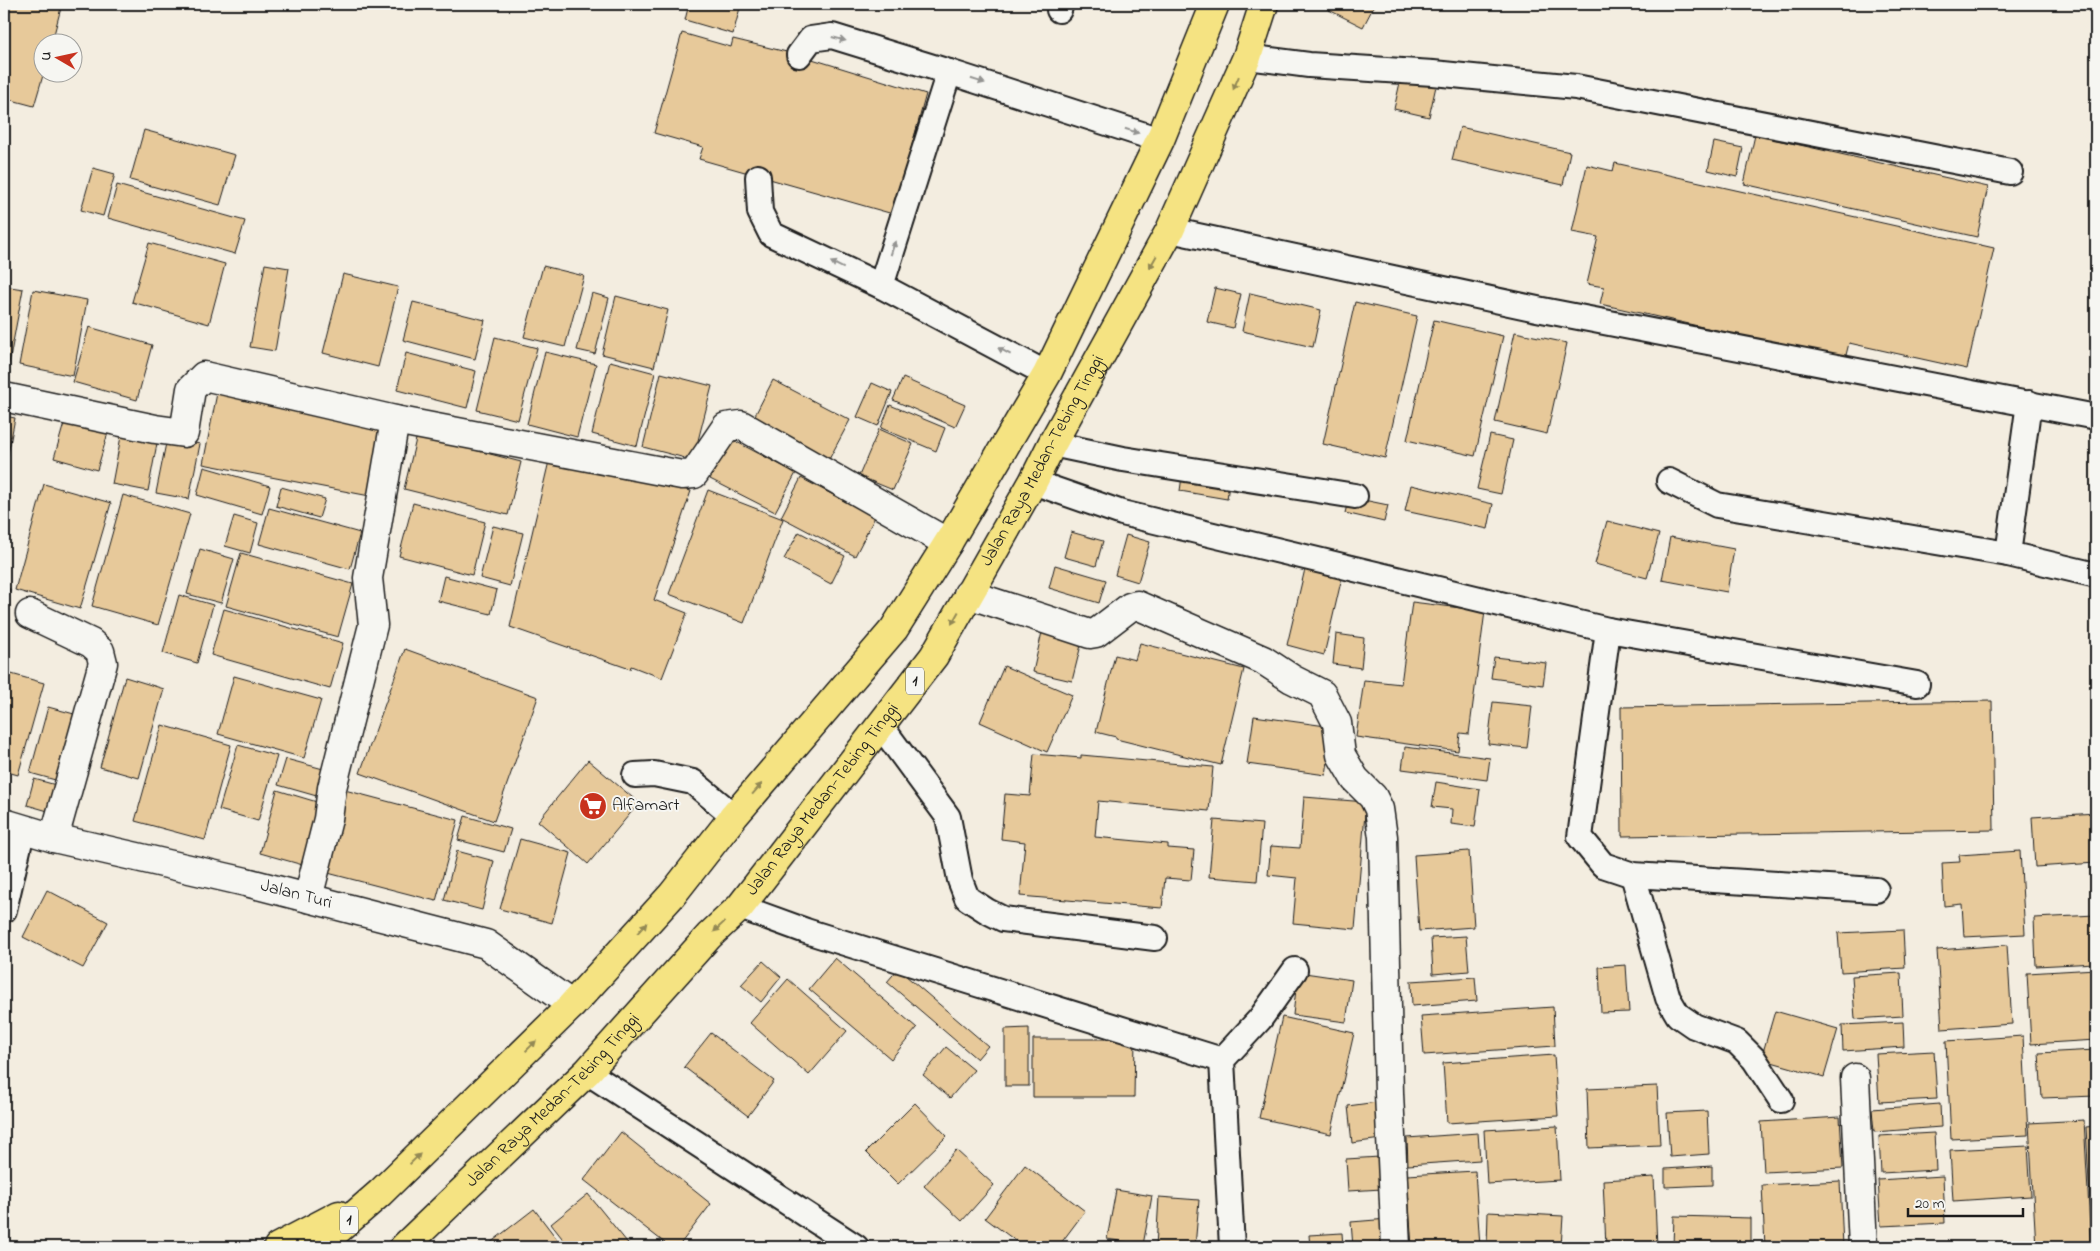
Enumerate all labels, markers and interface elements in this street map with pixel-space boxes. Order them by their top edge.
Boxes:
north arrow [32,32,82,82]
one-way arrow [832,35,847,43]
text: U [36,50,58,62]
one-way arrow [1231,76,1239,90]
one-way arrow [971,78,986,86]
one-way arrow [1125,128,1140,136]
one-way arrow [889,240,897,255]
one-way arrow [1149,254,1157,269]
one-way arrow [829,261,844,269]
one-way arrow [997,347,1011,355]
street label: Jalan Raya Medan-Tebing Tinggi [974,351,1111,572]
one-way arrow [951,611,959,625]
road number: 1 [906,668,924,694]
street label: Jalan Raya Medan-Tebing Tinggi [740,698,906,902]
one-way arrow [751,783,762,795]
supermarket icon: Alfamart [578,791,608,821]
place label: Alfamart [612,793,680,819]
street label: Jalan Turi [258,873,335,917]
one-way arrow [713,921,725,933]
one-way arrow [636,922,648,934]
street label: Jalan Raya Medan-Tebing Tinggi [460,1008,647,1194]
one-way arrow [524,1040,536,1052]
one-way arrow [408,1153,420,1165]
scale bar [1908,1186,2022,1218]
text: 20 m [1915,1193,1945,1215]
road number: 1 [340,1206,358,1234]

